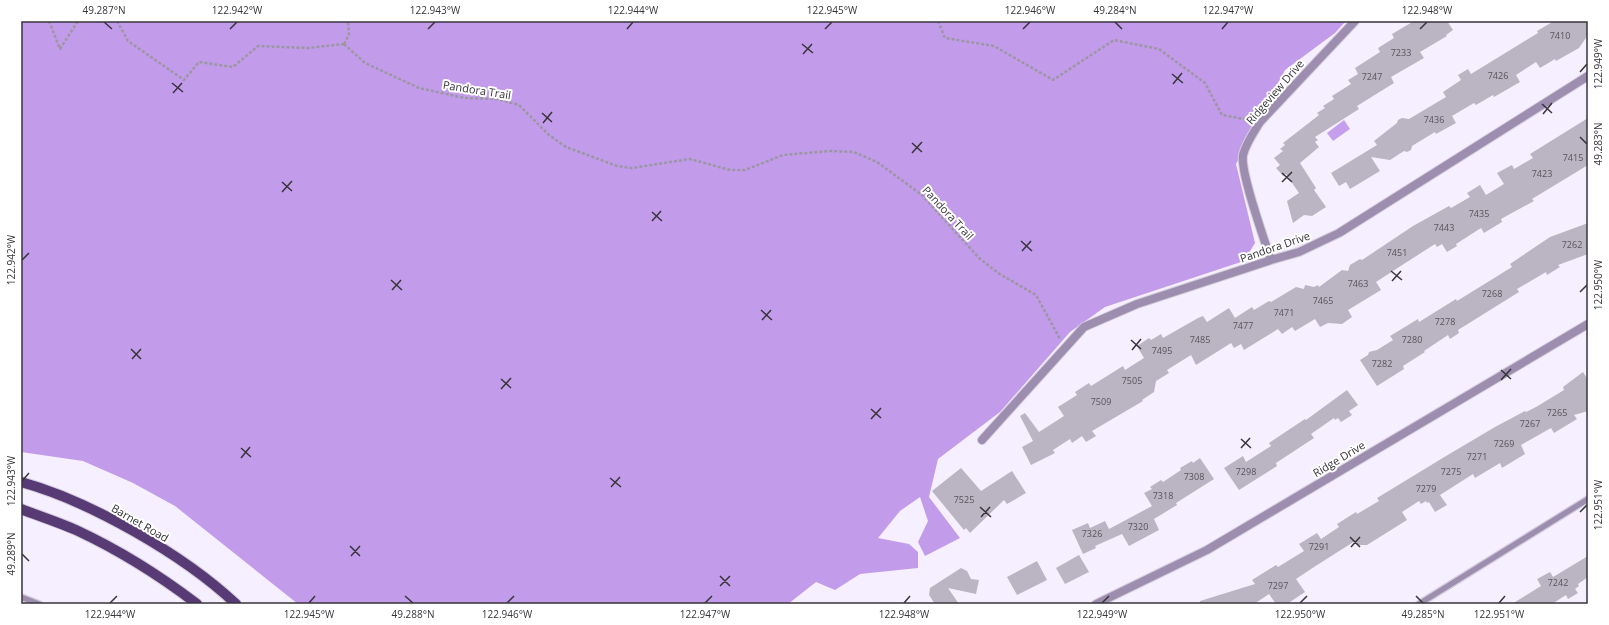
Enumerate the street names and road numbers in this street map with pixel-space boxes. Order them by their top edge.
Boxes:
street label: Ridgeview Drive [1242,56,1307,127]
street label: Pandora Trail [442,77,512,102]
street label: Pandora Trail [920,182,977,243]
street label: Pandora Drive [1238,228,1312,266]
street label: Ridge Drive [1310,437,1368,480]
street label: Barnet Road [109,500,172,545]

